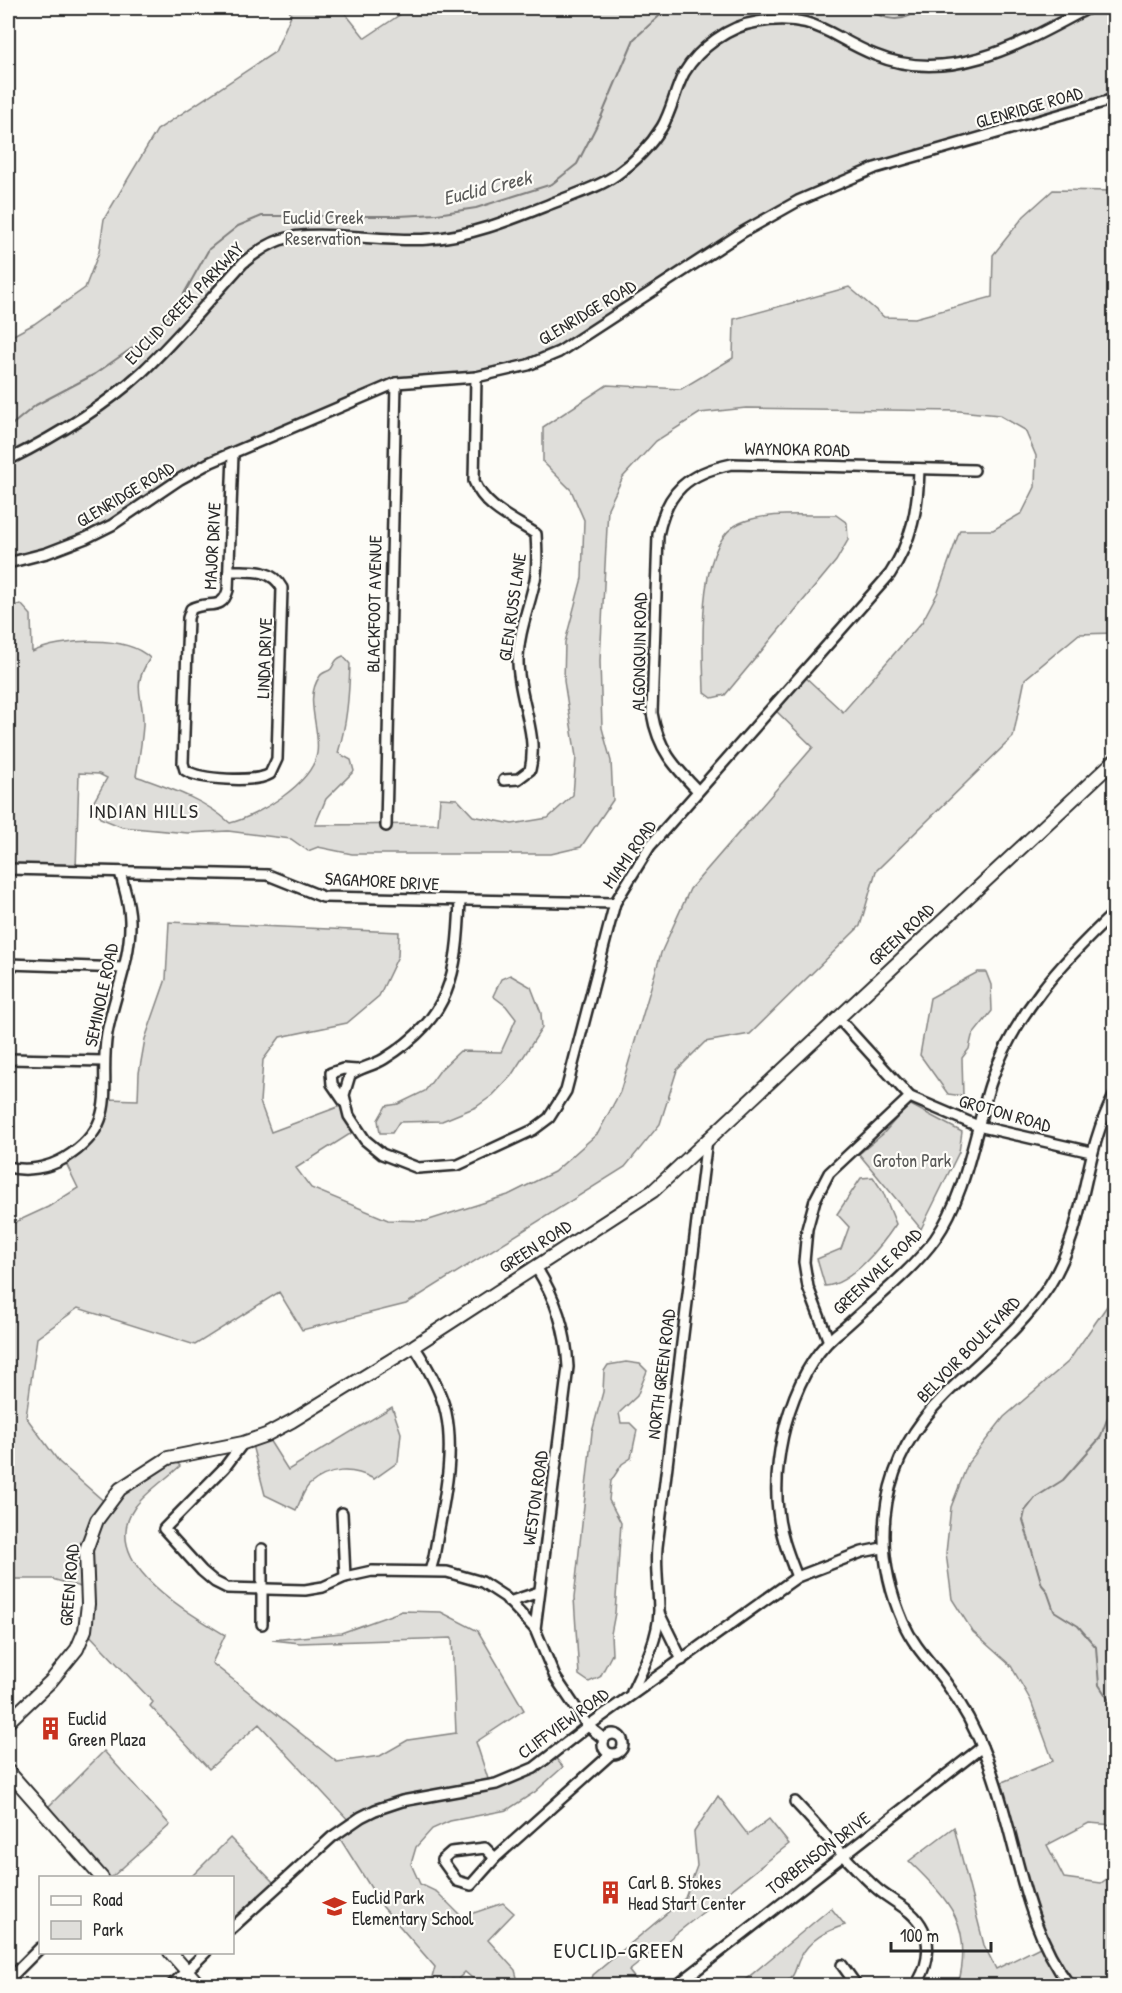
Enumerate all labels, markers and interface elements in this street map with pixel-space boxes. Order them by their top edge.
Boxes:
street label: GLENRIDGE ROAD [973,80,1086,134]
water label: Euclid Creek [440,163,535,211]
park label: Euclid Creek Reservation [283,205,364,251]
street label: EUCLID CREEK PARKWAY [119,236,249,370]
street label: GLENRIDGE ROAD [533,273,641,351]
street label: WAYNOKA ROAD [744,436,850,462]
street label: GLENRIDGE ROAD [71,455,179,533]
street label: MAJOR DRIVE [197,502,227,590]
street label: BLACKFOOT AVENUE [360,535,388,673]
street label: GLEN RUSS LANE [492,551,532,663]
street label: ALGONQUIN ROAD [625,592,653,712]
street label: LINDA DRIVE [250,617,278,699]
district label: INDIAN HILLS [89,797,199,824]
street label: MIAMI ROAD [596,814,662,893]
street label: SAGAMORE DRIVE [324,866,440,896]
street label: GREEN ROAD [863,897,940,971]
street label: SEMINOLE ROAD [78,941,124,1049]
street label: GROTON ROAD [956,1088,1054,1138]
park label: Groton Park [873,1148,952,1173]
street label: GREEN ROAD [494,1213,577,1279]
street label: GREENVALE ROAD [827,1222,928,1320]
street label: BELVOIR BOULEVARD [910,1290,1026,1408]
street label: NORTH GREEN ROAD [641,1307,681,1440]
street label: WESTON ROAD [516,1449,554,1547]
street label: GREEN ROAD [53,1543,85,1627]
street label: CLIFFVIEW ROAD [512,1681,614,1765]
place label: Euclid Green Plaza [68,1706,145,1752]
building icon: Euclid Green Plaza [37,1715,63,1741]
street label: TORBENSON DRIVE [761,1806,875,1900]
place label: Carl B. Stokes Head Start Center [628,1870,746,1916]
legend [39,1876,234,1954]
building icon: Carl B. Stokes Head Start Center [597,1879,623,1905]
place label: Euclid Park Elementary School [352,1885,474,1931]
text: Road [93,1887,123,1912]
school or university icon: Euclid Park Elementary School [321,1894,347,1920]
scale bar [891,1915,992,1953]
text: Park [93,1917,124,1942]
text: 100 m [900,1923,939,1948]
district label: EUCLID-GREEN [554,1936,684,1965]

